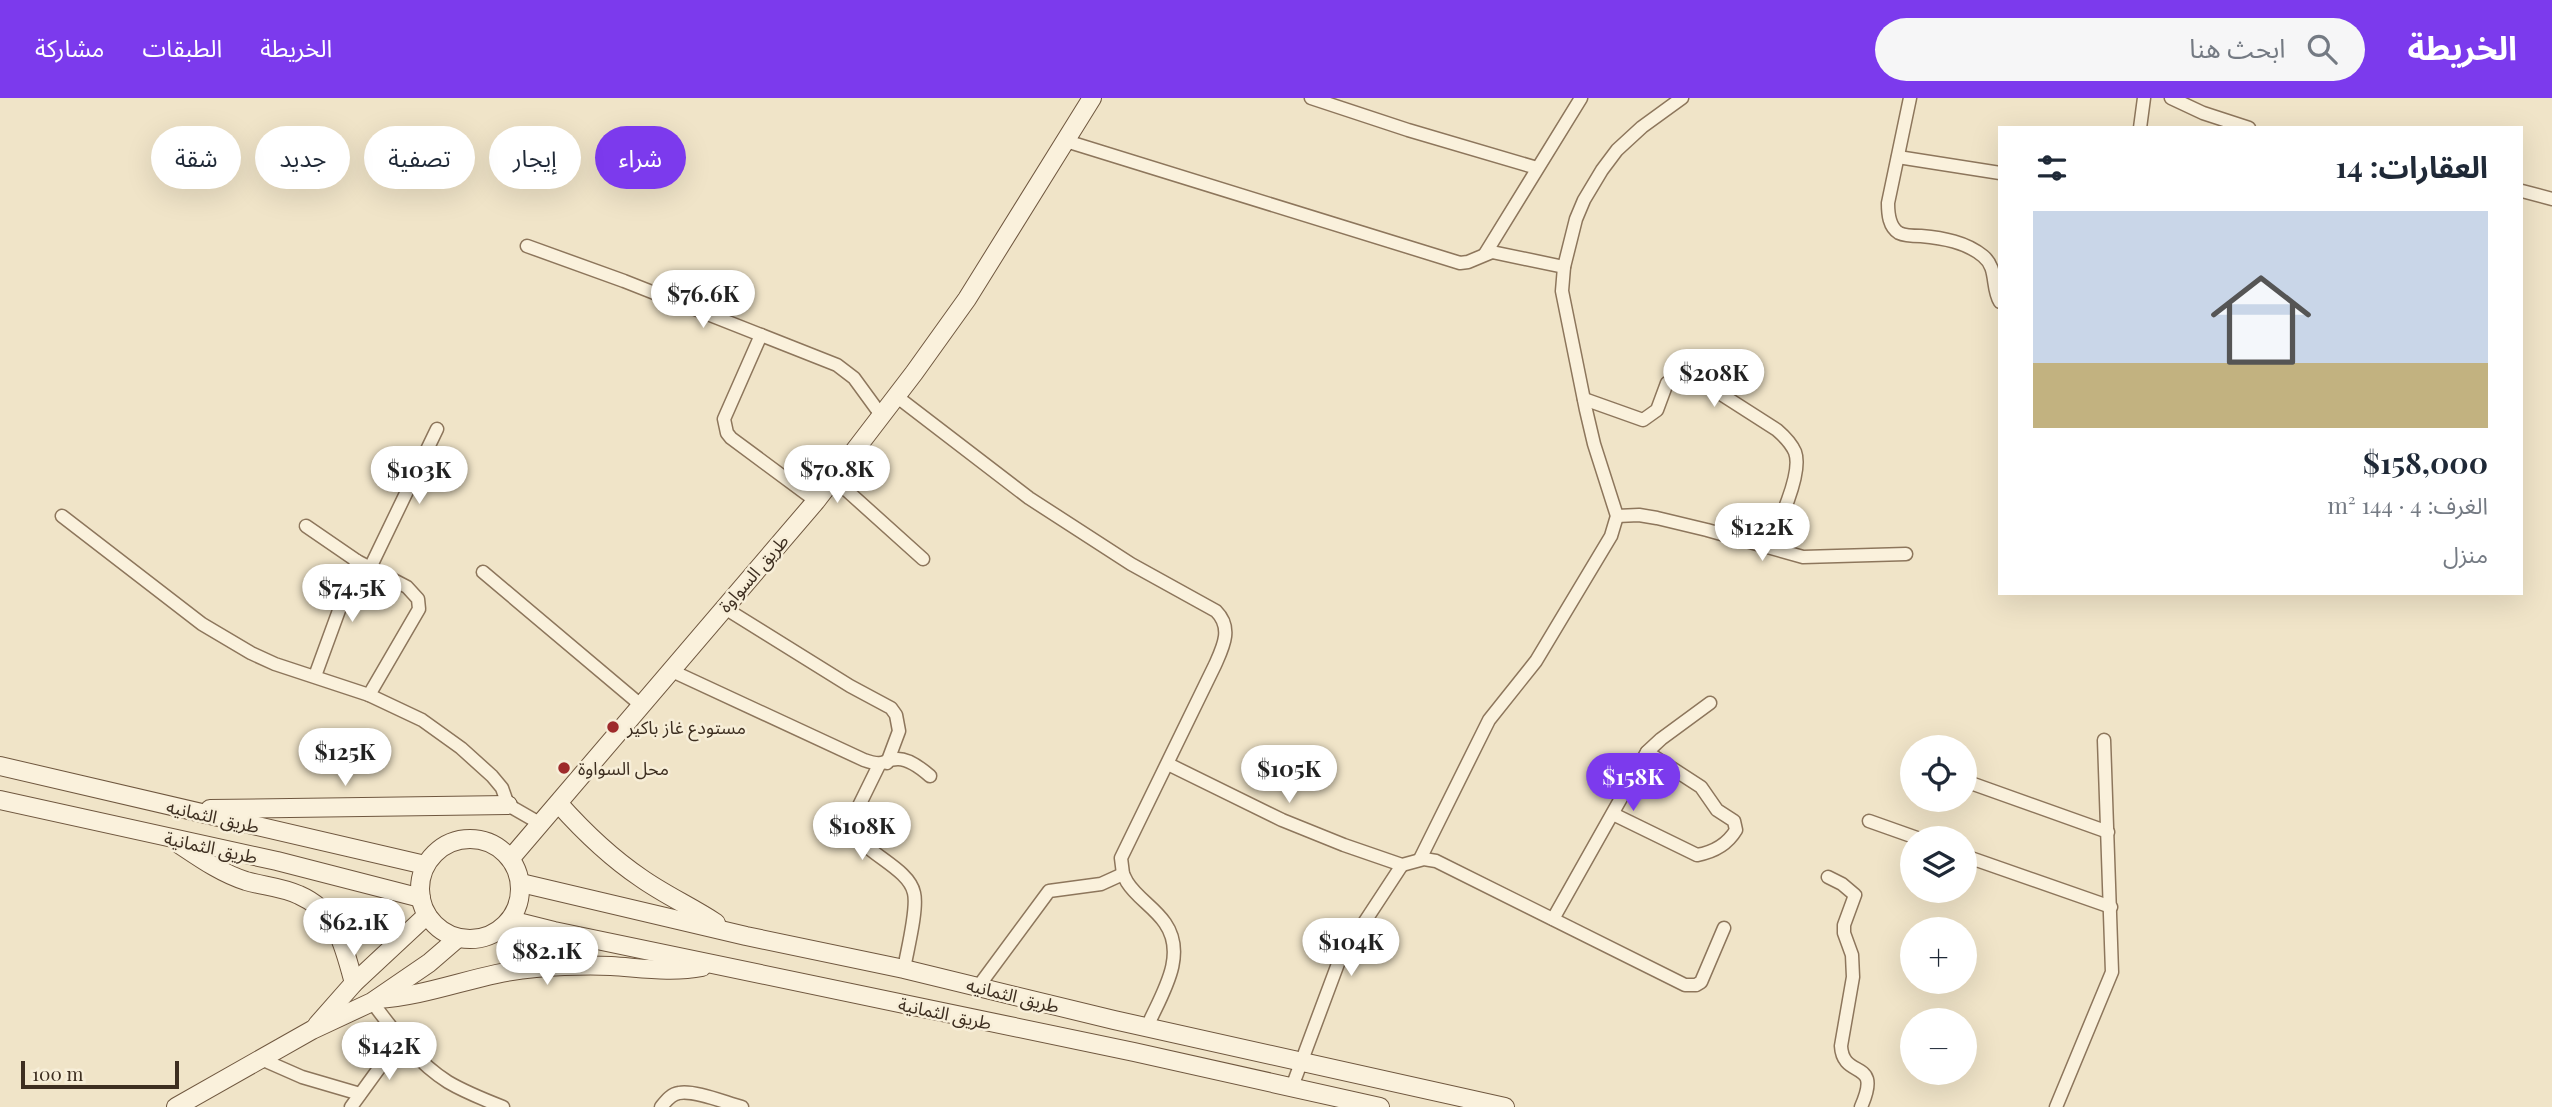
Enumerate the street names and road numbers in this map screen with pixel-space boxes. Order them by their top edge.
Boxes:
street label: طريق السواوة [713,529,793,617]
street label: طريق الثمانيه [164,794,262,838]
street label: طريق الثمانية [162,825,260,869]
street label: طريق الثمانيه [964,972,1062,1018]
street label: طريق الثمانية [896,991,994,1035]

